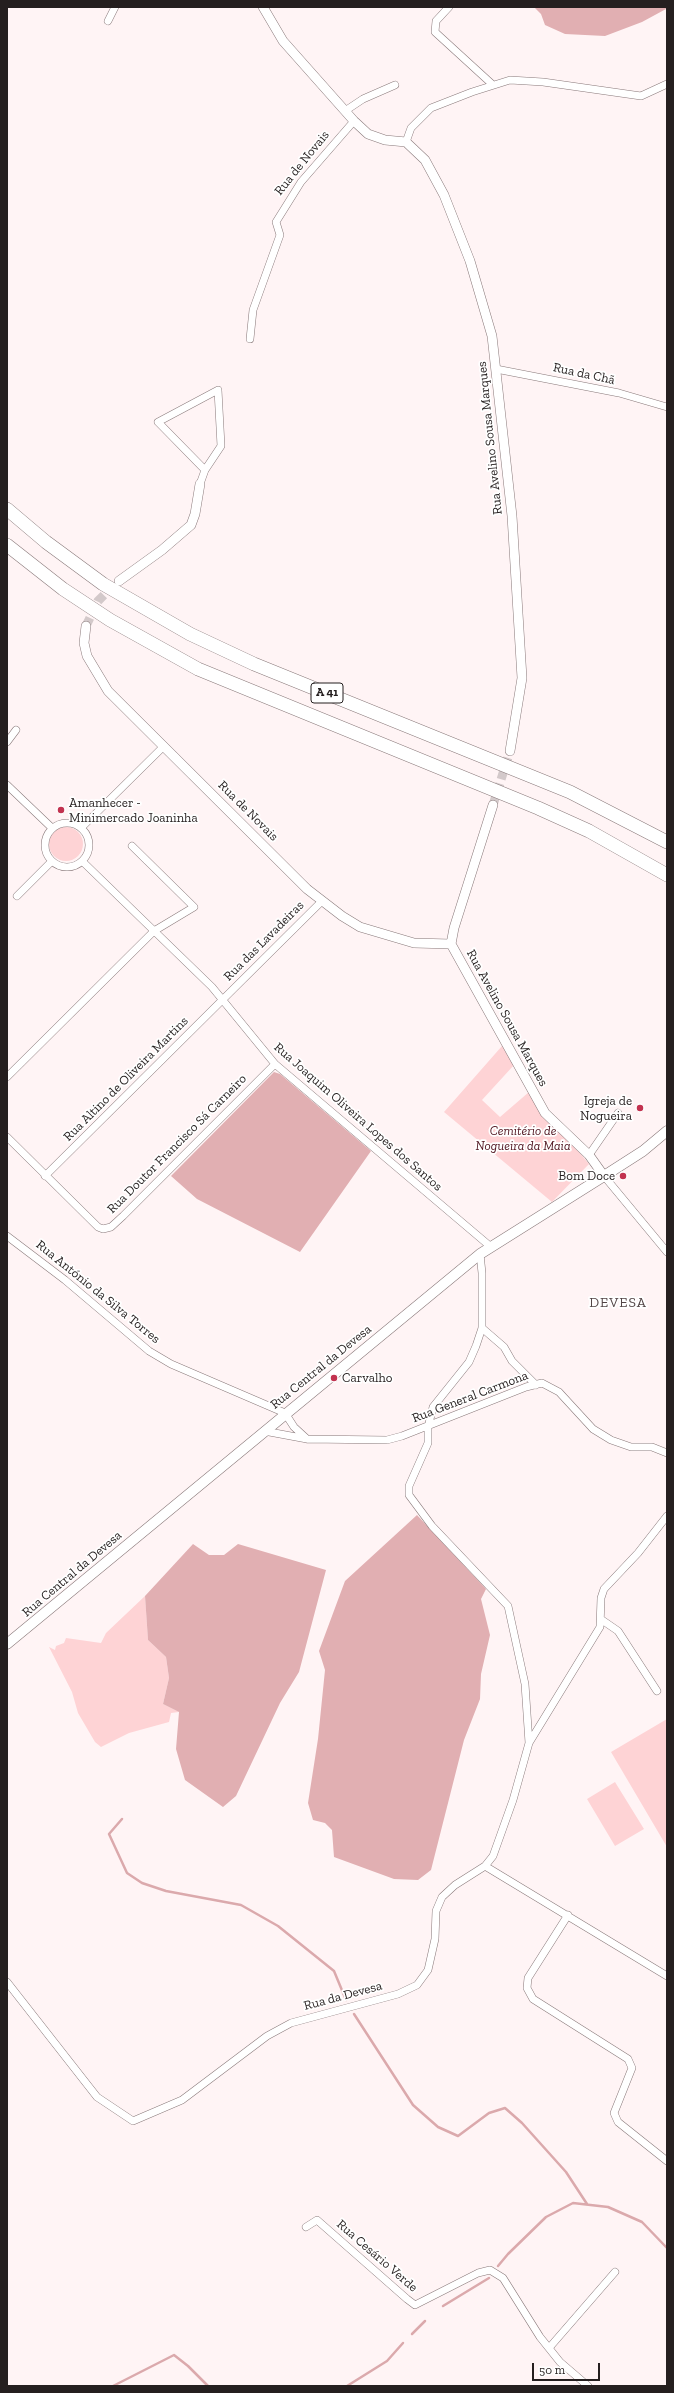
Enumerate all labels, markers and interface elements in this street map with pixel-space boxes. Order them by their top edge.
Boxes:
street label: Rua de Novais [271,127,333,199]
street label: Rua da Chã [552,360,616,388]
street label: Rua Avelino Sousa Marques [474,361,506,515]
road number: A 41 [311,683,343,703]
street label: Rua de Novais [215,778,281,844]
place label: Amanhecer - Minimercado Joaninha [69,795,198,826]
marker: Amanhecer - Minimercado Joaninha [56,805,66,815]
street label: Rua das Lavadeiras [221,898,307,984]
street label: Rua Avelino Sousa Marques [463,947,551,1089]
street label: Rua Altino de Oliveira Martins [60,1013,192,1145]
street label: Rua Joaquim Oliveira Lopes dos Santos [271,1040,445,1194]
street label: Rua Doutor Francisco Sá Carneiro [104,1071,250,1217]
place label: Igreja de Nogueira [580,1093,632,1124]
marker: Igreja de Nogueira [635,1103,645,1113]
park label: Cemitério de Nogueira da Maia [476,1123,570,1154]
place label: Bom Doce [558,1168,615,1184]
marker: Bom Doce [618,1171,628,1181]
street label: Rua António da Silva Torres [33,1237,163,1347]
district label: DEVESA [589,1295,647,1311]
street label: Rua Central da Devesa [267,1321,375,1413]
street label: Rua General Carmona [410,1368,530,1426]
place label: Carvalho [342,1370,392,1386]
marker: Carvalho [329,1373,339,1383]
street label: Rua Central da Devesa [19,1528,125,1620]
street label: Rua da Devesa [302,1978,384,2014]
street label: Rua Cesário Verde [333,2217,421,2295]
scale bar [534,2355,602,2381]
text: 50 m [539,2363,565,2377]

